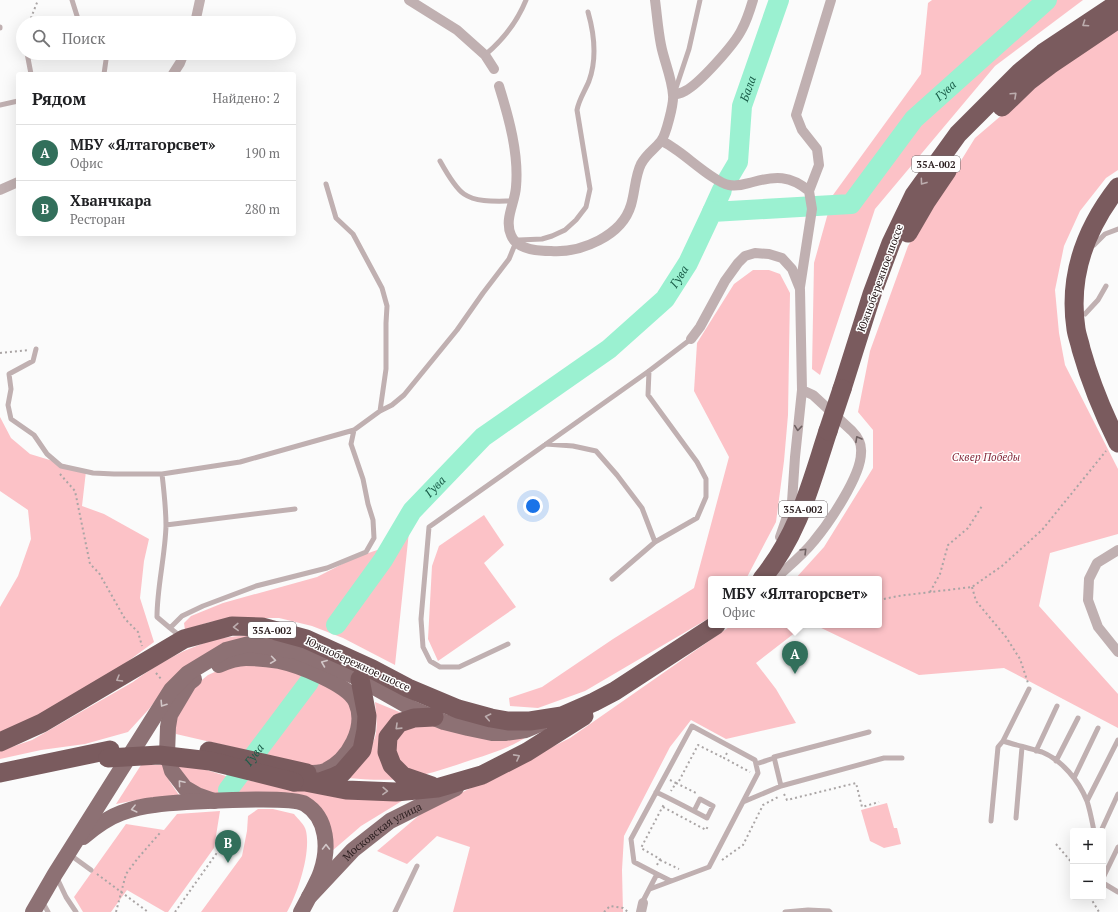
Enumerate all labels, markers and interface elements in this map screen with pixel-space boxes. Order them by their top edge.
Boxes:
search box [16,16,296,60]
one-way arrow [1082,19,1089,27]
icon: search [30,27,52,49]
text: Поиск [62,28,105,48]
water label: Бала [736,74,759,104]
water label: Гува [931,77,959,105]
text: Рядом [32,87,86,110]
text: Найдено: 2 [213,89,280,107]
one-way arrow [1010,93,1017,100]
text: МБУ «Ялтагорсвет» [70,134,215,154]
text: A [40,144,50,162]
text: 190 m [245,144,280,162]
text: Офис [70,154,103,172]
road number: 35А-002 [912,156,960,172]
one-way arrow [921,178,928,185]
text: Хванчкара [70,190,152,210]
text: B [41,200,49,218]
text: 280 m [245,200,280,218]
text: Ресторан [70,210,125,228]
street label: Южнобережное шоссе [854,222,906,334]
water label: Гува [666,262,692,291]
one-way arrow [794,425,803,431]
one-way arrow [855,436,862,443]
park label: Сквер Победы [952,450,1020,464]
water label: Гува [421,472,449,501]
your location [523,496,543,516]
road number: 35А-002 [779,501,827,517]
one-way arrow [799,548,807,556]
popup [708,576,882,628]
text: МБУ «Ялтагорсвет» [722,583,868,603]
text: Офис [722,603,755,621]
road number: 35А-002 [248,622,296,638]
one-way arrow [233,623,239,631]
street label: Южнобережное шоссе [303,634,413,695]
pin: A [782,641,808,674]
one-way arrow [270,655,277,664]
one-way arrow [321,659,328,667]
one-way arrow [116,674,123,681]
one-way arrow [160,699,167,706]
one-way arrow [485,714,491,722]
one-way arrow [395,722,402,730]
water label: Гува [240,740,267,769]
one-way arrow [513,754,520,762]
one-way arrow [178,780,185,788]
one-way arrow [382,787,388,796]
street label: Московская улица [339,799,425,864]
one-way arrow [131,805,137,813]
map controls [1070,828,1106,900]
button: + [1070,828,1106,864]
pin: B [215,830,241,863]
one-way arrow [322,844,330,850]
button: − [1070,864,1106,900]

